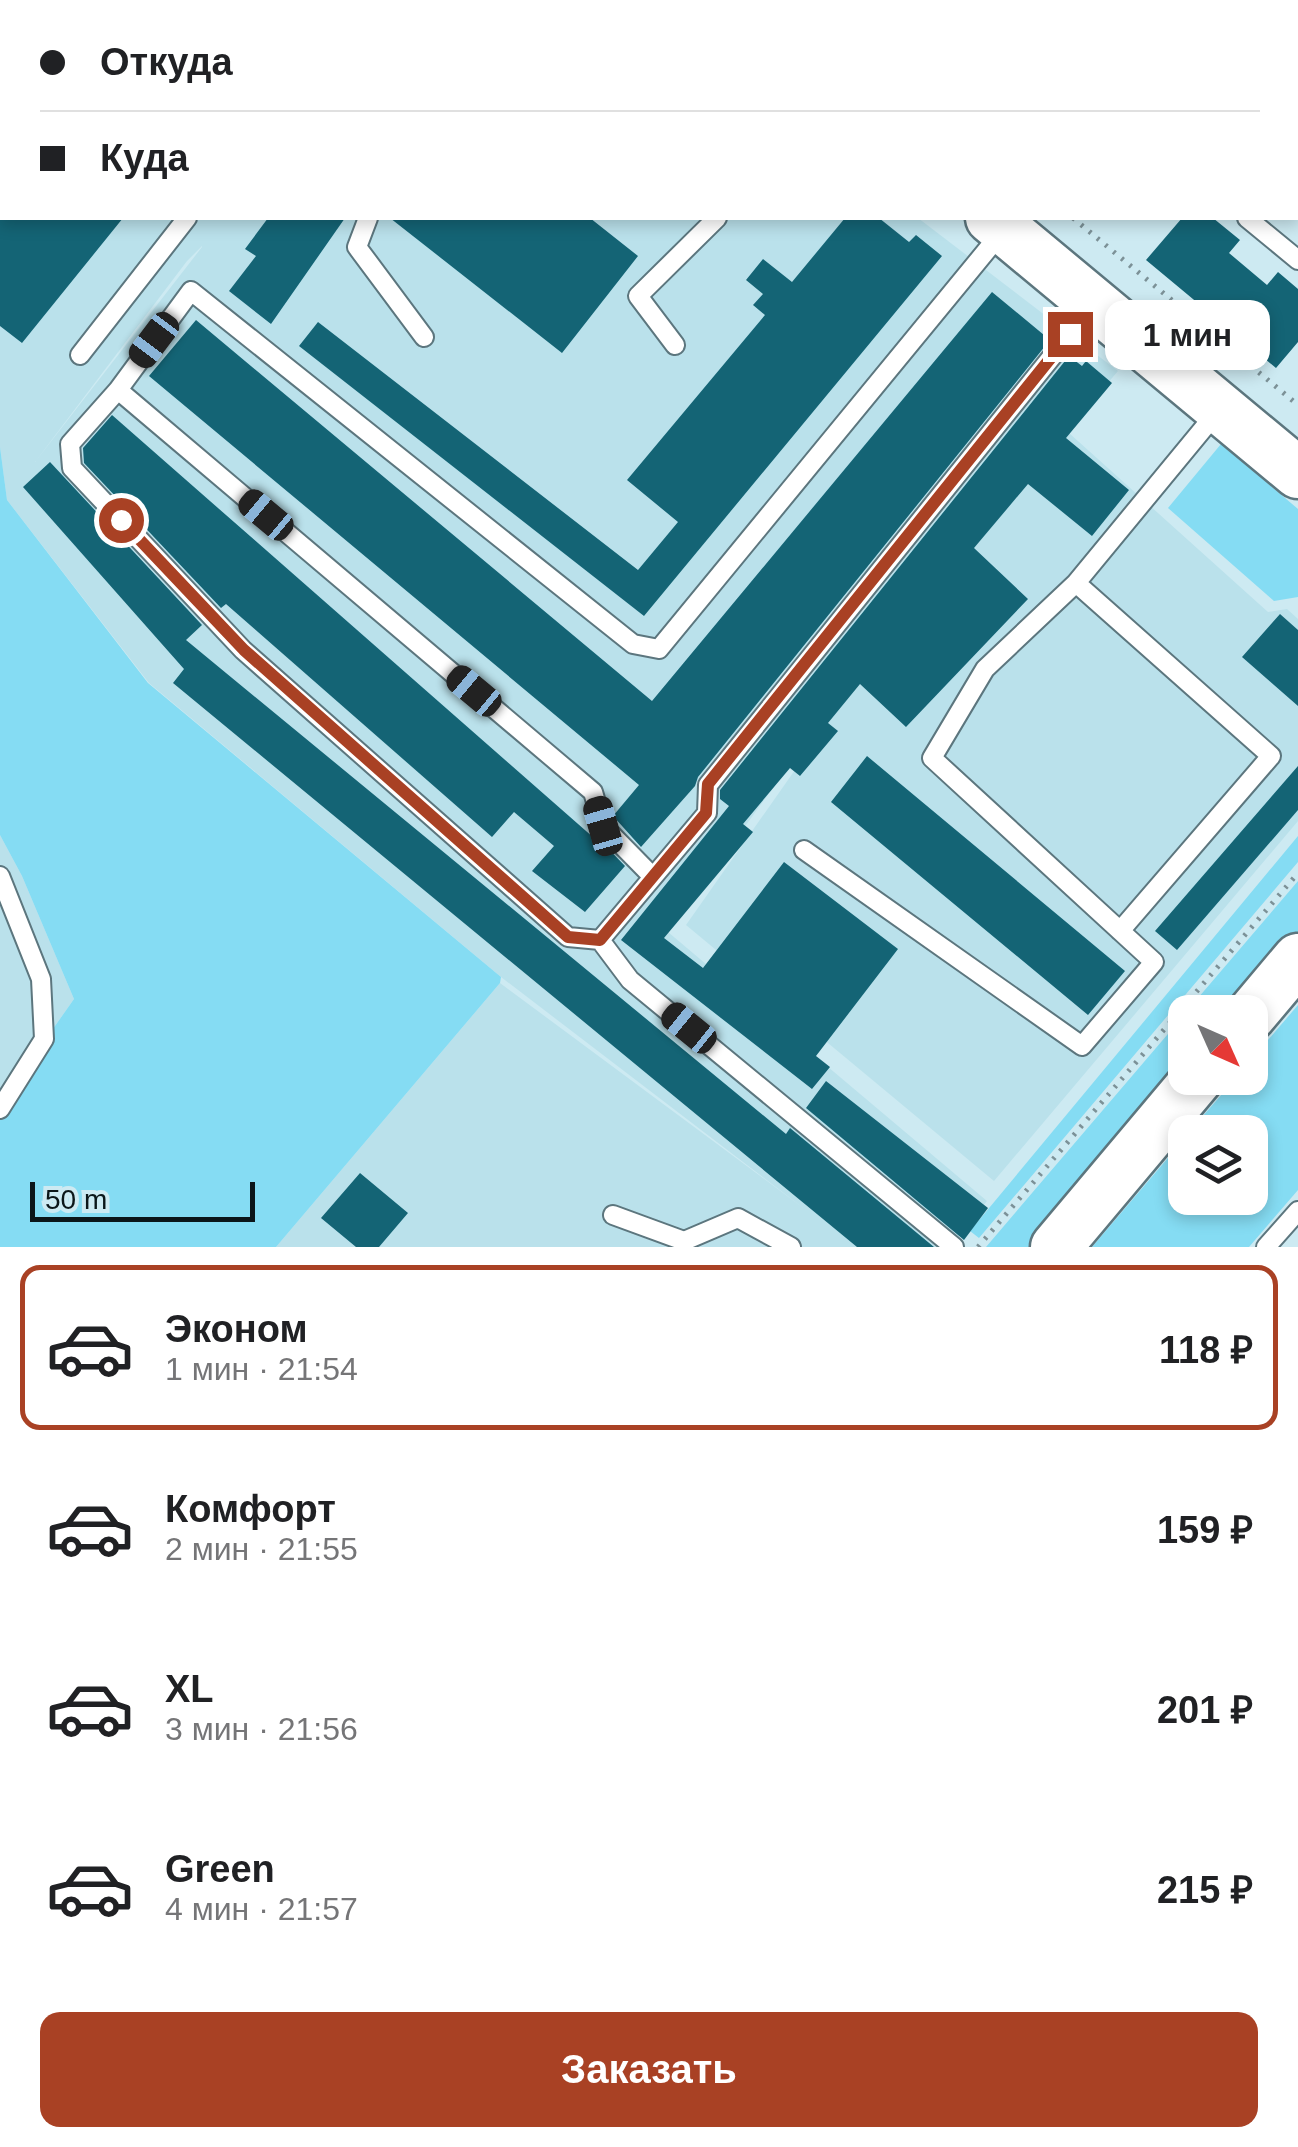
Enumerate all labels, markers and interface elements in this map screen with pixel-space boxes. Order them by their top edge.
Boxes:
text: Откуда [100,41,233,83]
text: Куда [100,137,189,179]
callout: 1 мин [1105,299,1270,369]
car [124,307,184,373]
route end [1048,312,1093,357]
text: 1 мин [1143,317,1232,353]
car [233,484,299,546]
route start [99,498,144,543]
car [441,660,507,722]
car [580,793,626,859]
north arrow [1168,995,1268,1095]
map controls [1168,995,1268,1215]
car [656,997,722,1059]
button: layers [1168,1115,1268,1215]
scale bar [30,1177,255,1222]
text: 50 m [45,1184,107,1215]
icon: car [45,1303,135,1393]
text: Эконом [165,1308,308,1350]
text: 118 ₽ [1159,1329,1253,1371]
text: 1 мин · 21:54 [165,1351,358,1387]
icon: car [45,1483,135,1573]
text: Комфорт [165,1488,336,1530]
text: 159 ₽ [1157,1509,1253,1551]
text: 2 мин · 21:55 [165,1531,358,1567]
icon: car [45,1663,135,1753]
text: XL [165,1668,214,1710]
text: 201 ₽ [1157,1689,1253,1731]
text: 3 мин · 21:56 [165,1711,358,1747]
icon: car [45,1843,135,1933]
text: Green [165,1848,275,1890]
text: 215 ₽ [1157,1869,1253,1911]
text: 4 мин · 21:57 [165,1891,358,1927]
button: Заказать [40,2012,1258,2127]

